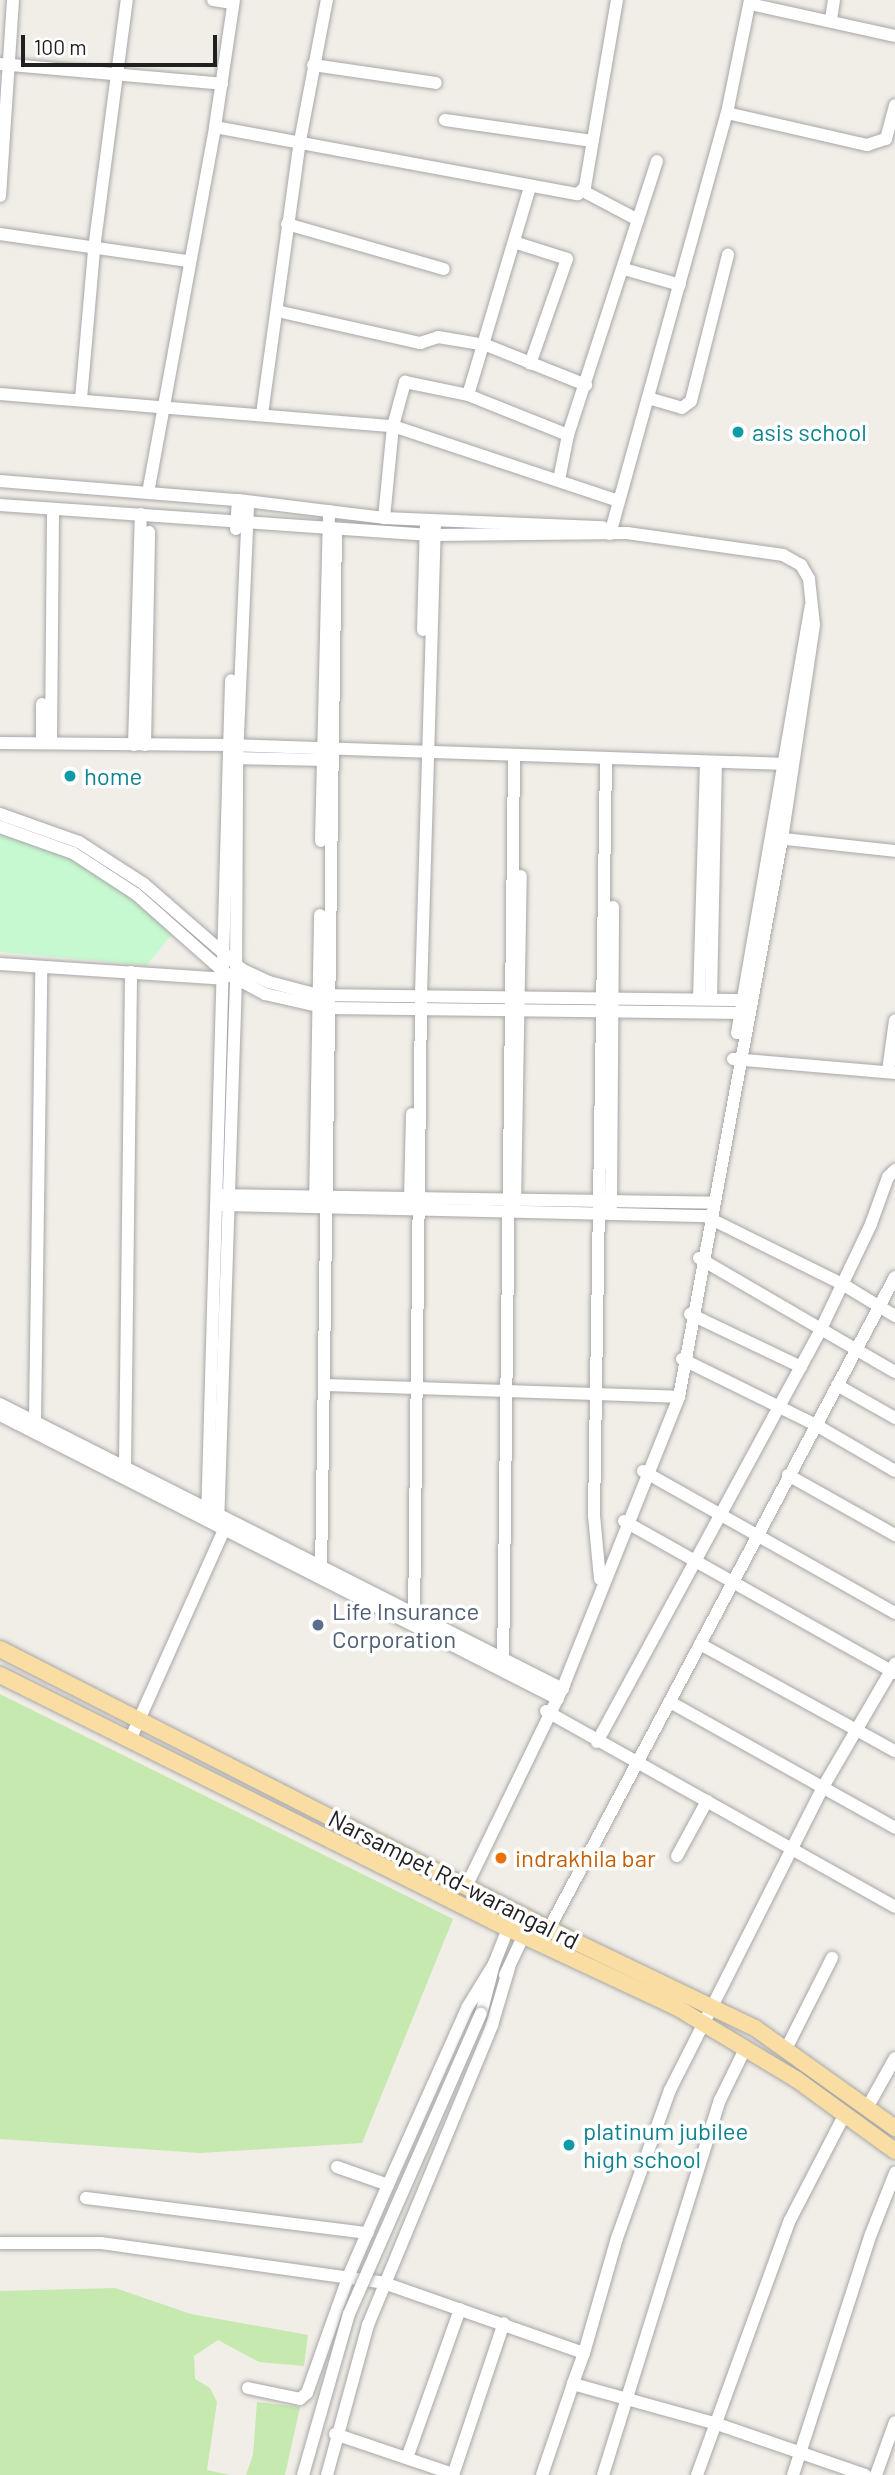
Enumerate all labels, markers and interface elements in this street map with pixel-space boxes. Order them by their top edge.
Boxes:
scale bar [24,21,220,65]
text: 100 m [34,34,87,59]
place label: asis school [752,418,867,446]
marker: asis school [730,424,746,440]
place label: home [84,762,142,790]
marker: home [62,768,78,784]
place label: Life Insurance Corporation [332,1597,479,1653]
marker: Life Insurance Corporation [310,1617,326,1633]
street label: Narsampet Rd-warangal rd [324,1803,584,1955]
place label: indrakhila bar [515,1844,656,1872]
marker: indrakhila bar [493,1850,509,1866]
place label: platinum jubilee high school [583,2117,748,2173]
marker: platinum jubilee high school [561,2137,577,2153]

